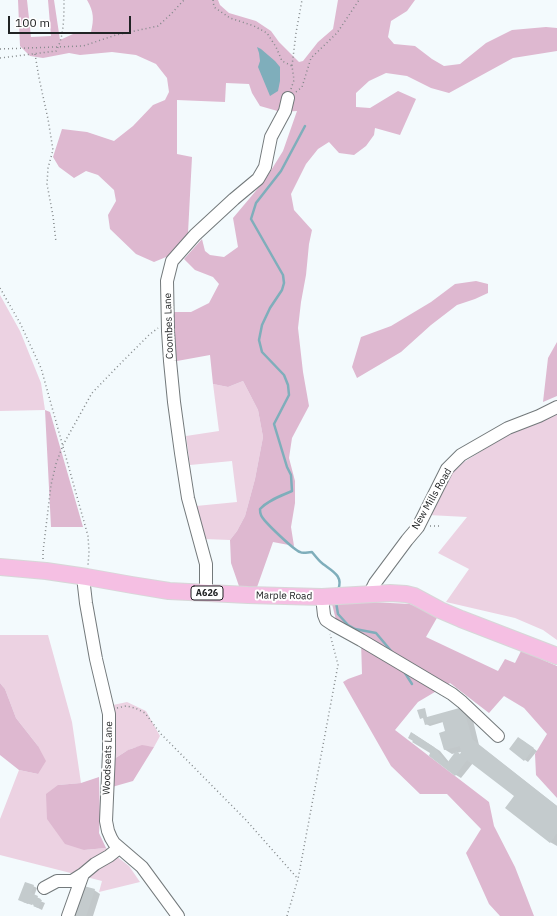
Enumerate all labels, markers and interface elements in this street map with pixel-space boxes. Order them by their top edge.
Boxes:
scale bar [10,8,133,34]
text: 100 m [15,15,50,30]
street label: Coombes Lane [162,293,176,359]
street label: New Mills Road [410,466,454,532]
road number: A626 [191,586,223,600]
street label: Marple Road [256,590,312,602]
street label: Woodseats Lane [101,721,115,795]

